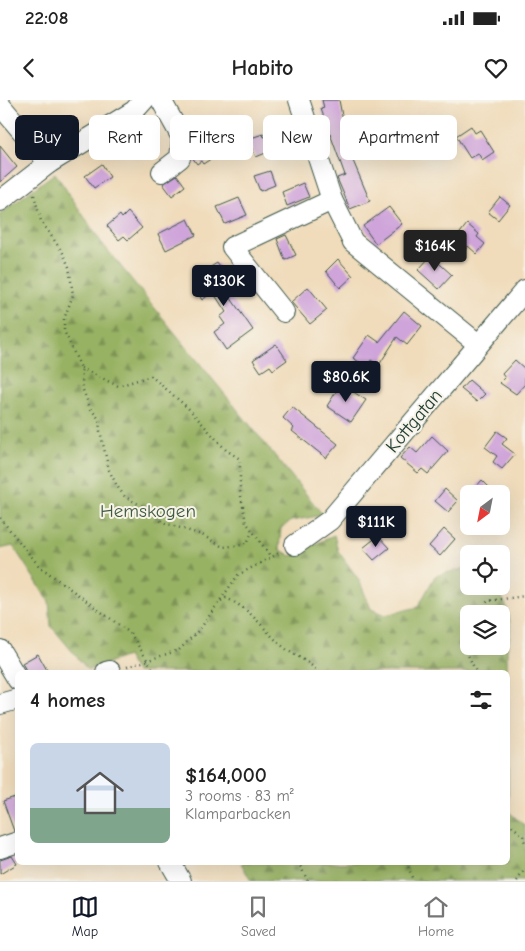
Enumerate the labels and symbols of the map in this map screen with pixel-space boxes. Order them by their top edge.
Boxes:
pin: $164K [400,230,470,272]
pin: $130K [189,264,259,307]
pin: $80.6K [305,360,387,403]
street label: Kottgatan [381,385,447,457]
north arrow [460,485,510,535]
park label: Hemskogen [100,500,196,522]
pin: $111K [341,506,411,548]

